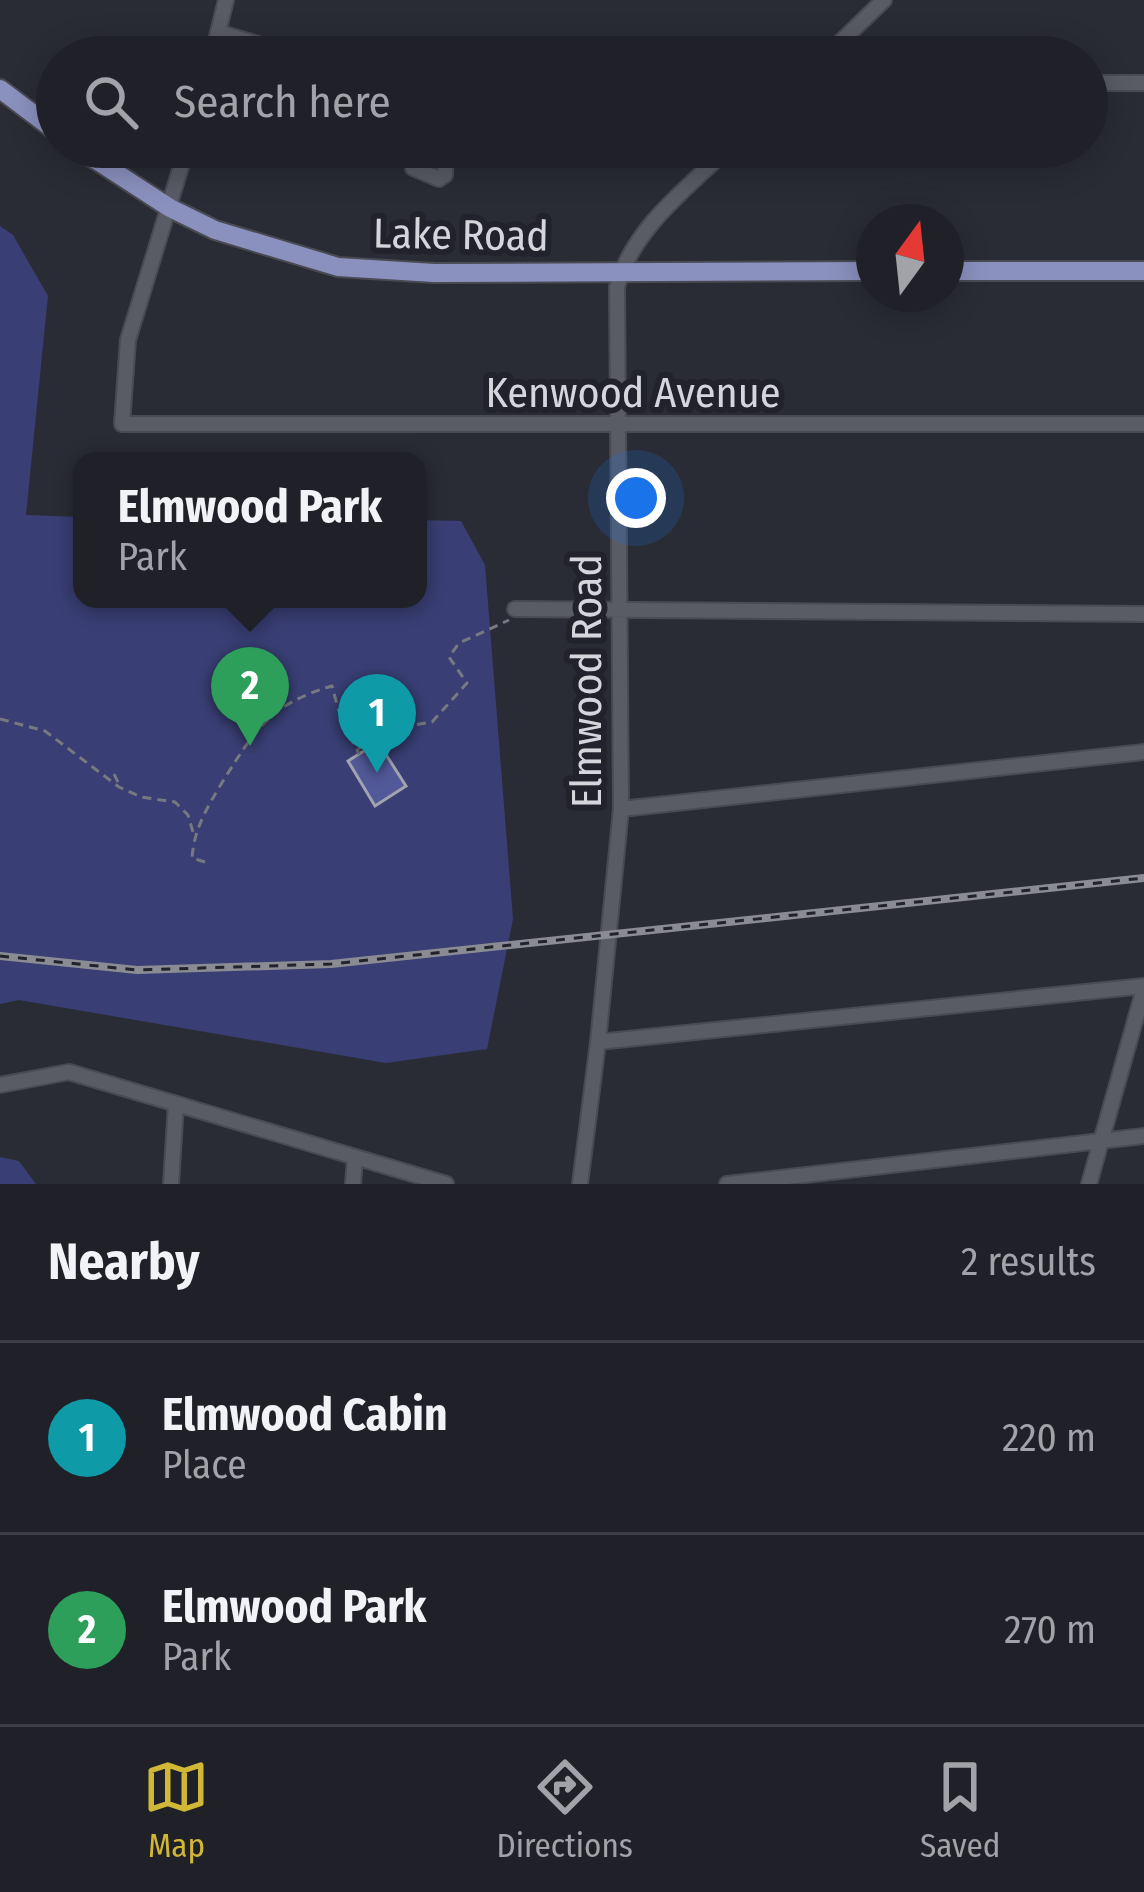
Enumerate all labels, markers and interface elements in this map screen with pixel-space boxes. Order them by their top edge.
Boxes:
search box [36,36,1108,168]
icon: search [78,69,144,135]
text: Search here [174,75,391,129]
north arrow [856,204,964,312]
street label: Lake Road [373,208,549,262]
street label: Kenwood Avenue [486,368,780,418]
popup [73,452,427,608]
your location [606,468,666,528]
text: Elmwood Park [118,480,382,534]
text: Park [118,534,187,580]
street label: Elmwood Road [562,554,612,808]
pin: 2 [211,647,289,746]
pin: 1 [338,674,416,773]
text: Nearby [48,1231,200,1293]
text: 2 results [961,1239,1096,1285]
text: Elmwood Cabin [162,1388,448,1442]
text: 1 [79,1415,95,1461]
text: 220 m [1002,1415,1096,1461]
text: Place [162,1442,246,1488]
text: Elmwood Park [162,1580,427,1634]
text: 2 [78,1607,96,1653]
text: 270 m [1004,1607,1096,1653]
text: Park [162,1634,231,1680]
tab: Map [143,1754,209,1866]
tab: Directions [496,1754,633,1866]
tab: Saved [920,1754,1000,1866]

